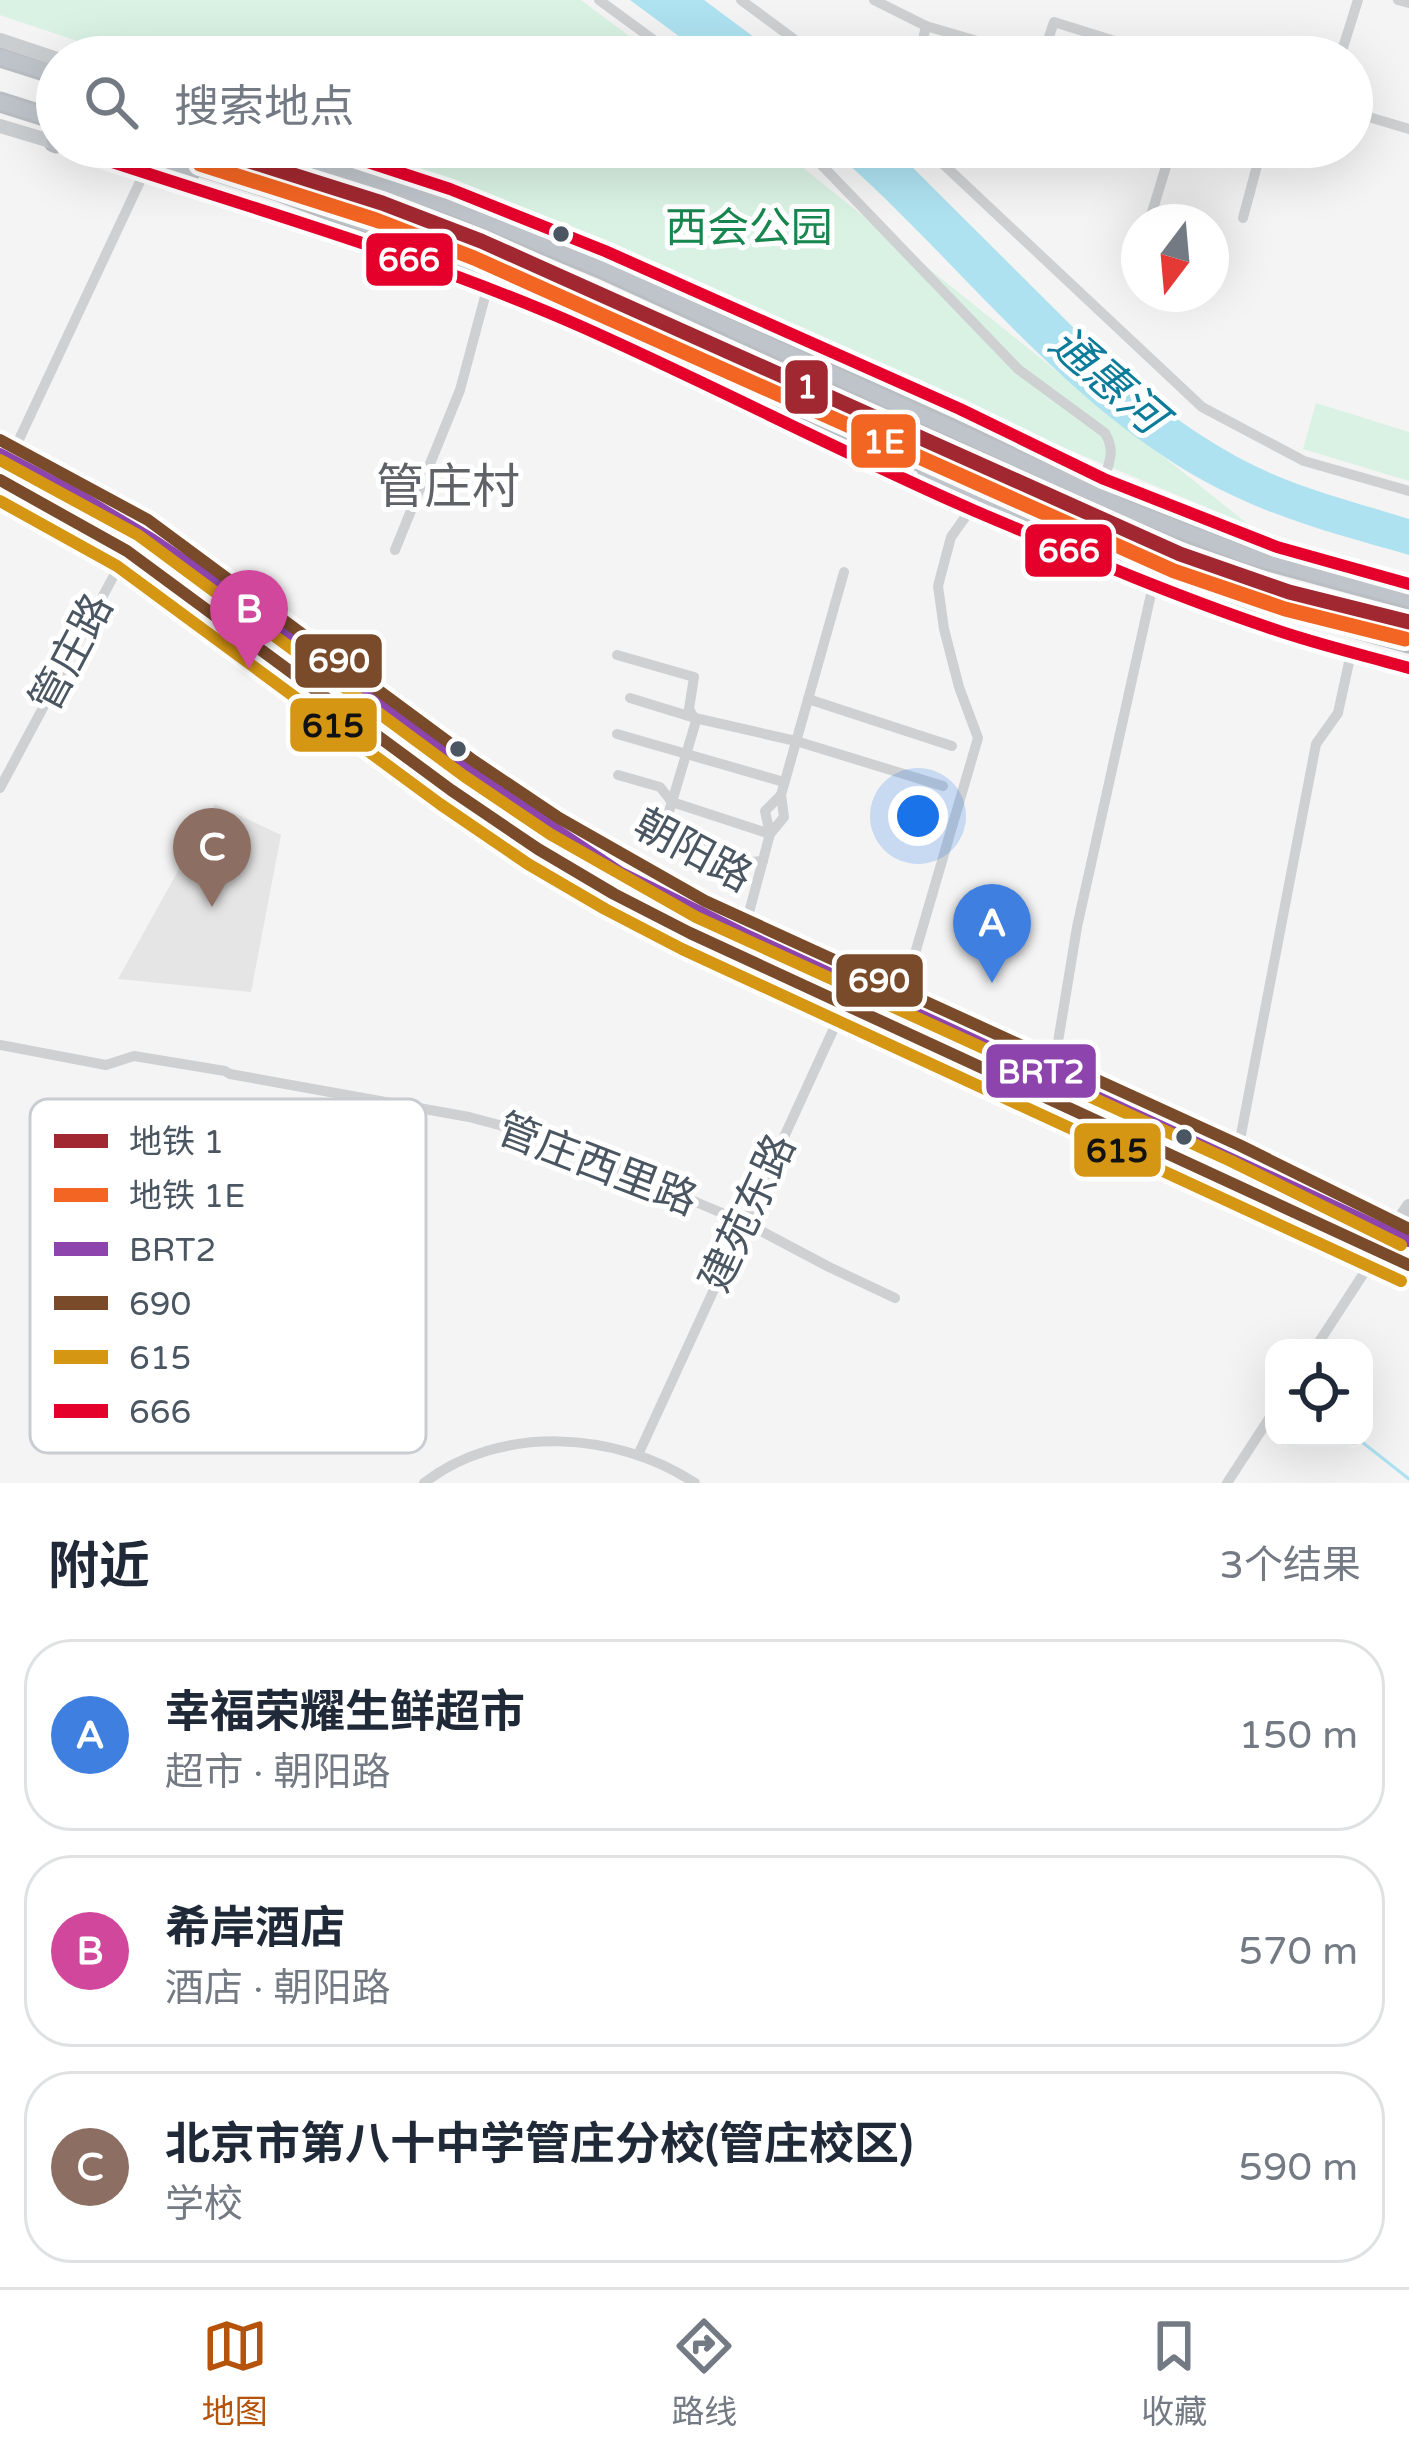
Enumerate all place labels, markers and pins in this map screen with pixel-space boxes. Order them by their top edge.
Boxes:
unlabelled marker [550,223,572,245]
pin: B [210,570,288,669]
unlabelled marker [447,738,469,760]
pin: C [173,808,251,907]
pin: A [953,884,1031,983]
unlabelled marker [1173,1126,1195,1148]

